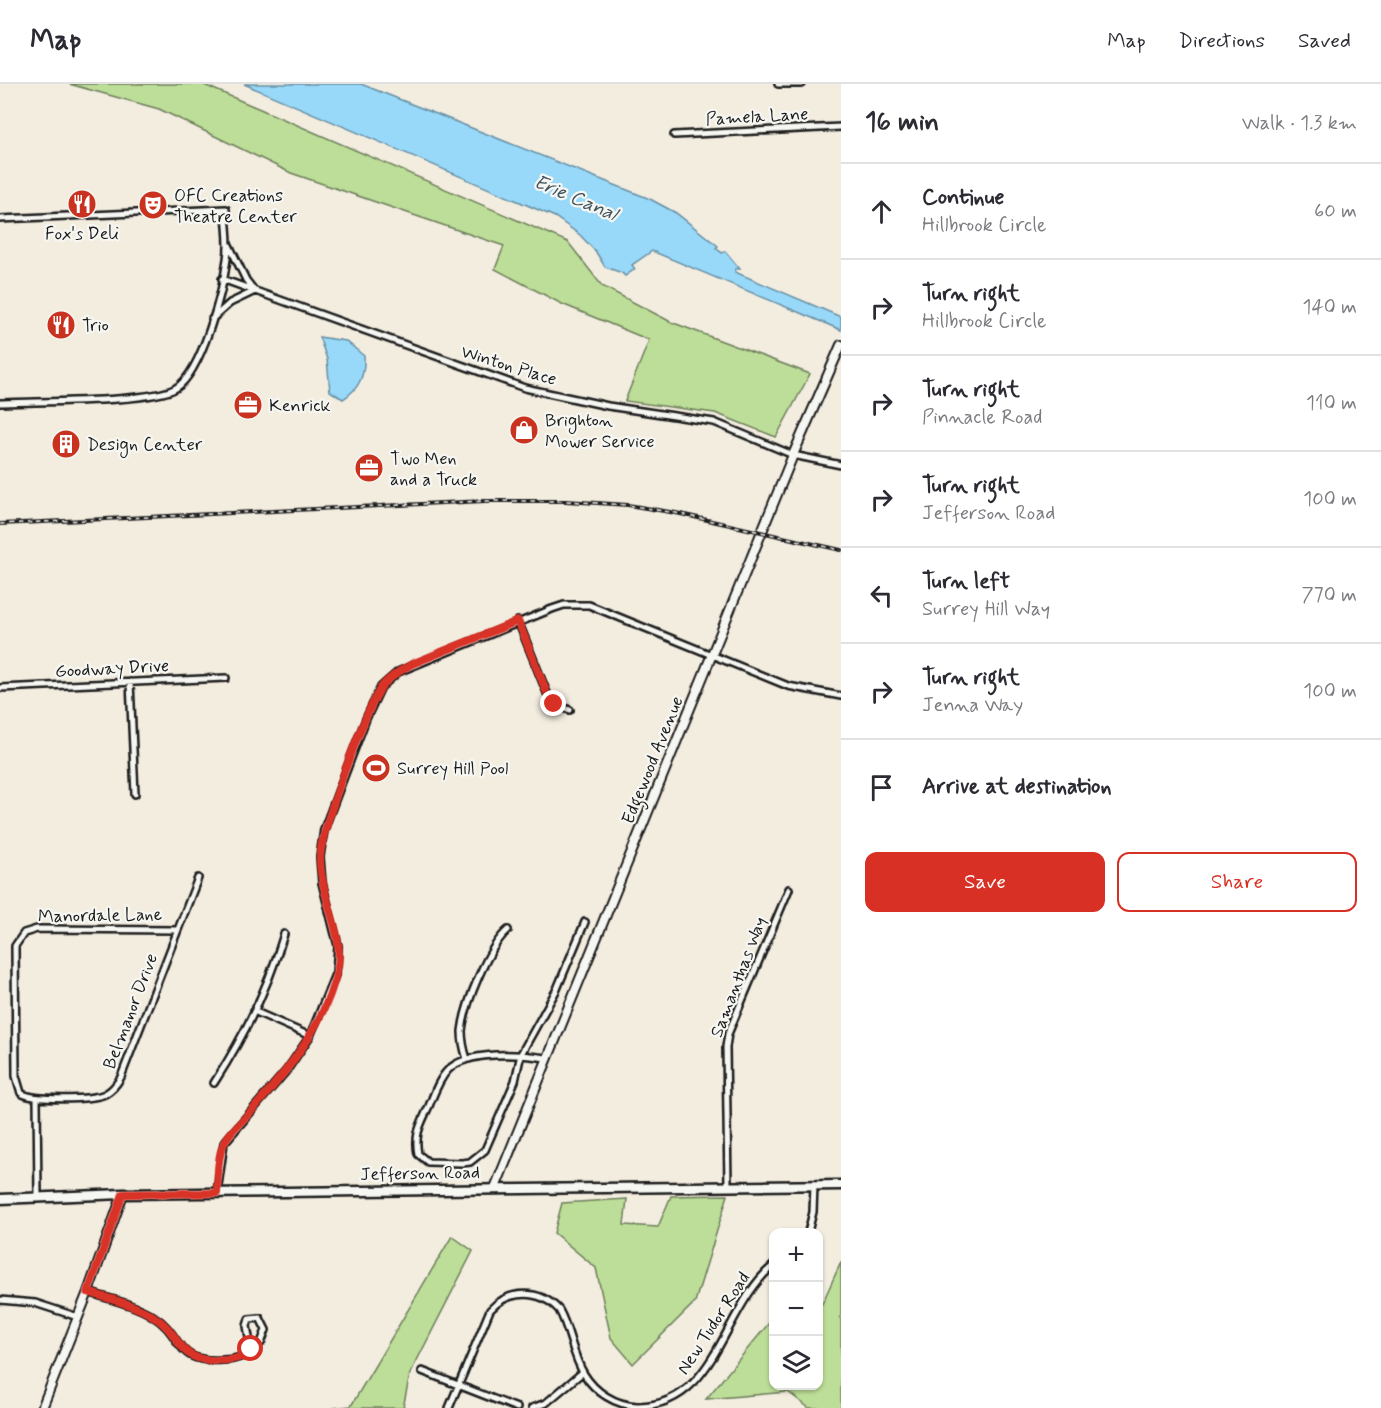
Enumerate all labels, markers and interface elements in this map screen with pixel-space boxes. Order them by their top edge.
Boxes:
text: Map [30,23,81,60]
text: Map [1107,27,1146,55]
text: Directions [1179,27,1265,55]
text: Saved [1298,27,1351,55]
street label: Pamela Lane [705,102,809,132]
text: 16 min [865,106,939,140]
text: Walk · 1.3 km [1242,110,1357,137]
water label: Erie Canal [530,169,624,229]
place label: OFC Creations Theatre Center [174,184,297,229]
text: Continue [922,184,1004,212]
restaurant icon: Fox's Deli [66,188,98,220]
theatre icon: OFC Creations Theatre Center [137,189,169,221]
icon: ahead [865,195,898,228]
text: 60 m [1314,198,1357,225]
text: Hillbrook Circle [922,212,1046,239]
place label: Fox's Deli [45,222,119,246]
text: Turn right [922,280,1020,308]
icon: right [865,291,898,324]
text: 140 m [1303,294,1357,321]
text: Hillbrook Circle [922,308,1046,335]
restaurant icon: Trio [45,309,77,341]
place label: Trio [82,314,109,338]
street label: Winton Place [458,340,559,392]
text: Turn right [922,376,1020,404]
icon: right [865,387,898,420]
office icon: Kenrick [232,389,264,421]
text: 110 m [1306,390,1357,417]
place label: Kenrick [269,394,331,418]
text: Pinnacle Road [922,404,1042,431]
place label: Brighton Mower Service [545,409,655,454]
shop icon: Brighton Mower Service [508,414,540,446]
building icon: Design Center [50,428,82,460]
place label: Design Center [87,433,203,458]
place label: Two Men and a Truck [390,447,477,492]
office icon: Two Men and a Truck [353,452,385,484]
text: Turn right [922,472,1020,500]
icon: right [865,483,898,516]
text: 100 m [1303,486,1357,513]
text: Jefferson Road [922,500,1055,527]
text: Turn left [922,568,1010,596]
icon: left [865,579,898,612]
text: 770 m [1301,582,1357,609]
text: Surrey Hill Way [922,596,1050,623]
street label: Goodway Drive [54,654,170,684]
text: Turn right [922,664,1020,692]
icon: right [865,675,898,708]
text: 100 m [1303,678,1357,705]
route end [540,690,566,716]
text: Jenna Way [922,692,1023,719]
street label: Edgewood Avenue [616,693,691,829]
sports icon: Surrey Hill Pool [360,752,392,784]
place label: Surrey Hill Pool [397,757,508,781]
icon: arrive [865,771,898,804]
text: Arrive at destination [922,773,1112,801]
button: Save [865,852,1105,912]
button: Share [1117,852,1357,912]
street label: Manordale Lane [38,903,162,929]
street label: Samanthas Way [705,914,773,1041]
street label: Belmanor Drive [98,950,164,1073]
street label: Jefferson Road [360,1161,480,1187]
map controls [769,1228,823,1390]
button: + [769,1228,823,1282]
street label: New Tudor Road [672,1268,756,1380]
button: − [769,1282,823,1336]
route start [237,1335,263,1361]
button: layers [769,1336,823,1390]

